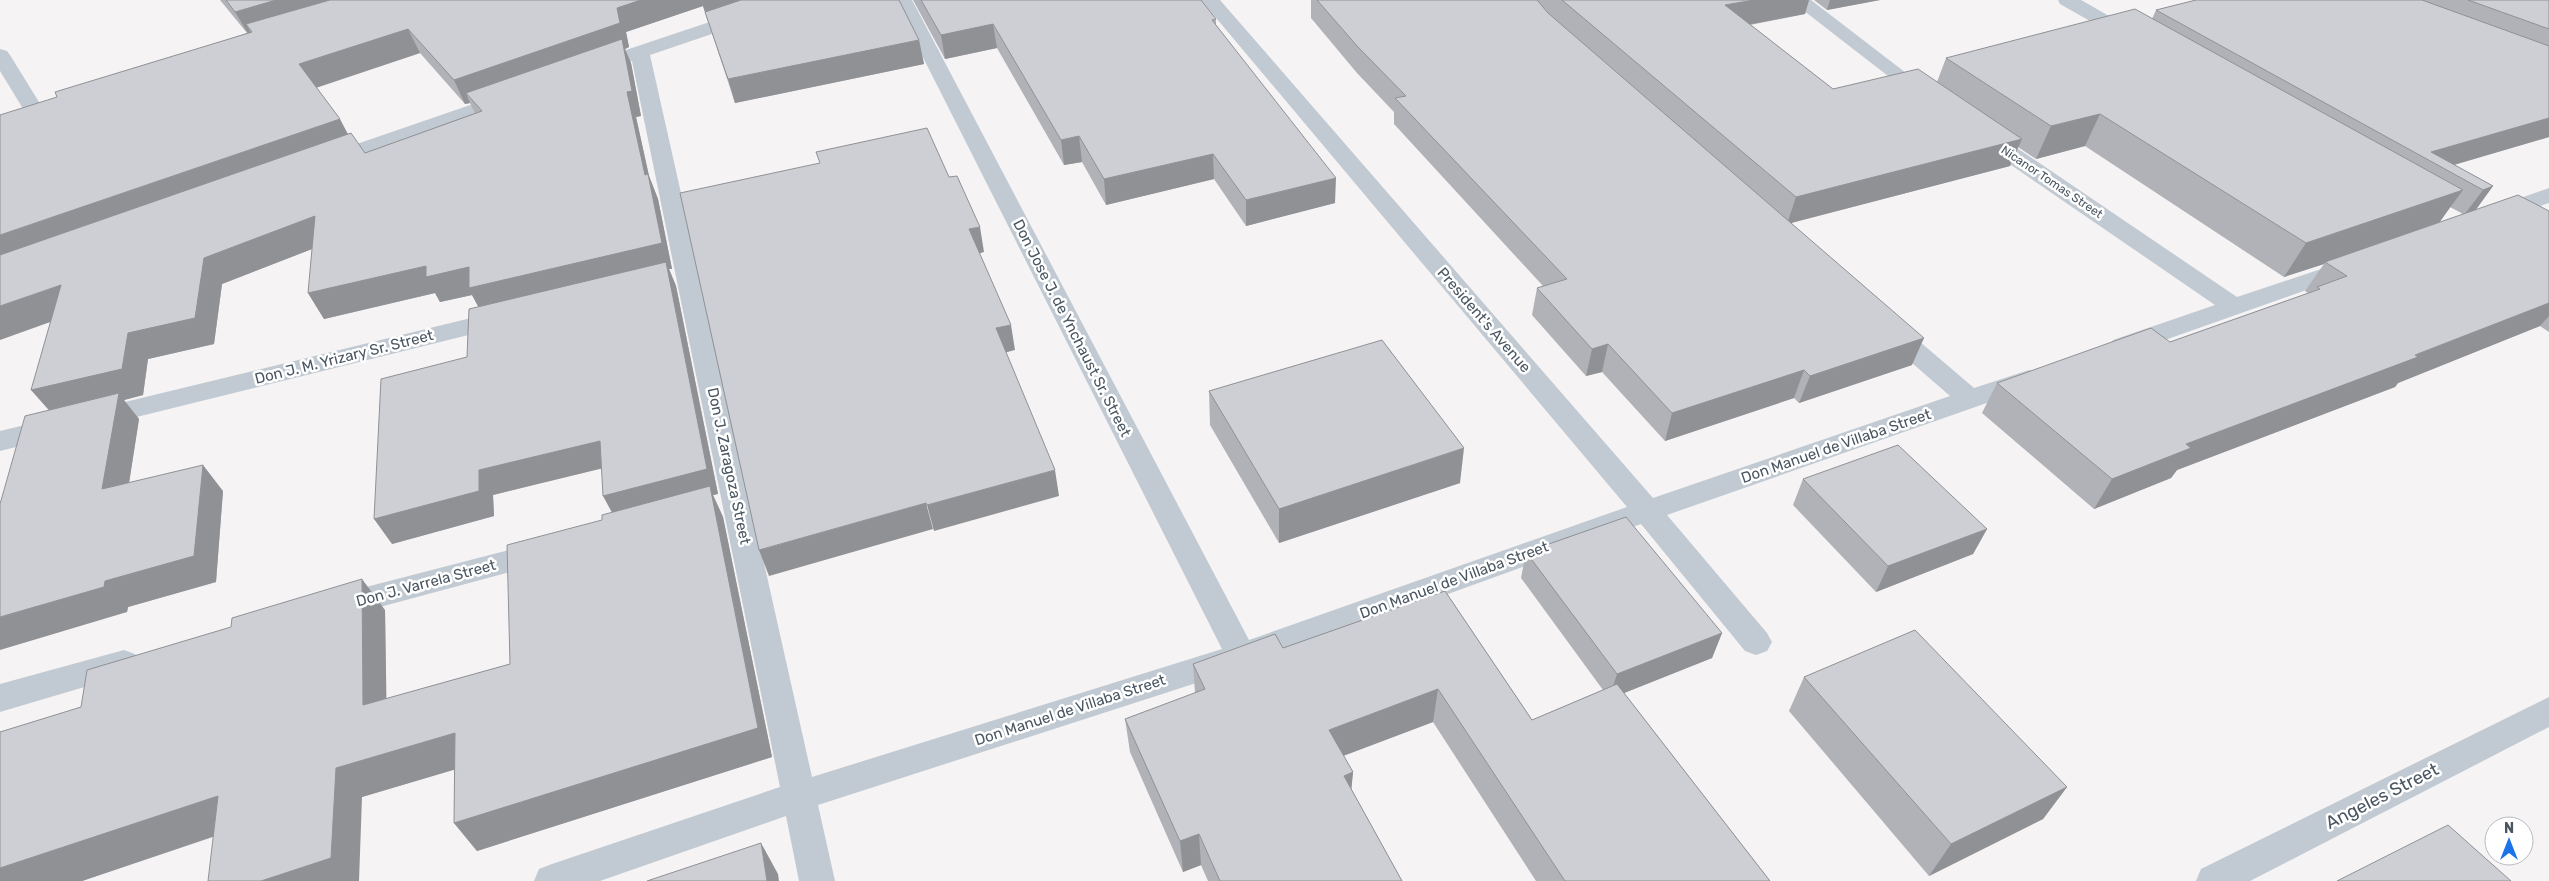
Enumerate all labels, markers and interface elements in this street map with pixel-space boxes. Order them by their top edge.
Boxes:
street label: Nicanor Tomas Street [1999,143,2106,221]
street label: Don Jose J. de Ynchaust Sr. Street [1009,216,1135,440]
street label: President's Avenue [1433,264,1535,376]
street label: Don J. M. Yrizary Sr. Street [253,326,435,388]
street label: Don J. Zaragoza Street [704,386,754,546]
street label: Don Manuel de Villaba Street [1739,405,1933,487]
street label: Don Manuel de Villaba Street [1357,537,1551,623]
street label: Don J. Varrela Street [354,556,498,610]
street label: Don Manuel de Villaba Street [972,671,1168,749]
street label: Angeles Street [2322,758,2442,834]
north arrow [2484,816,2534,866]
text: N [2504,820,2514,837]

